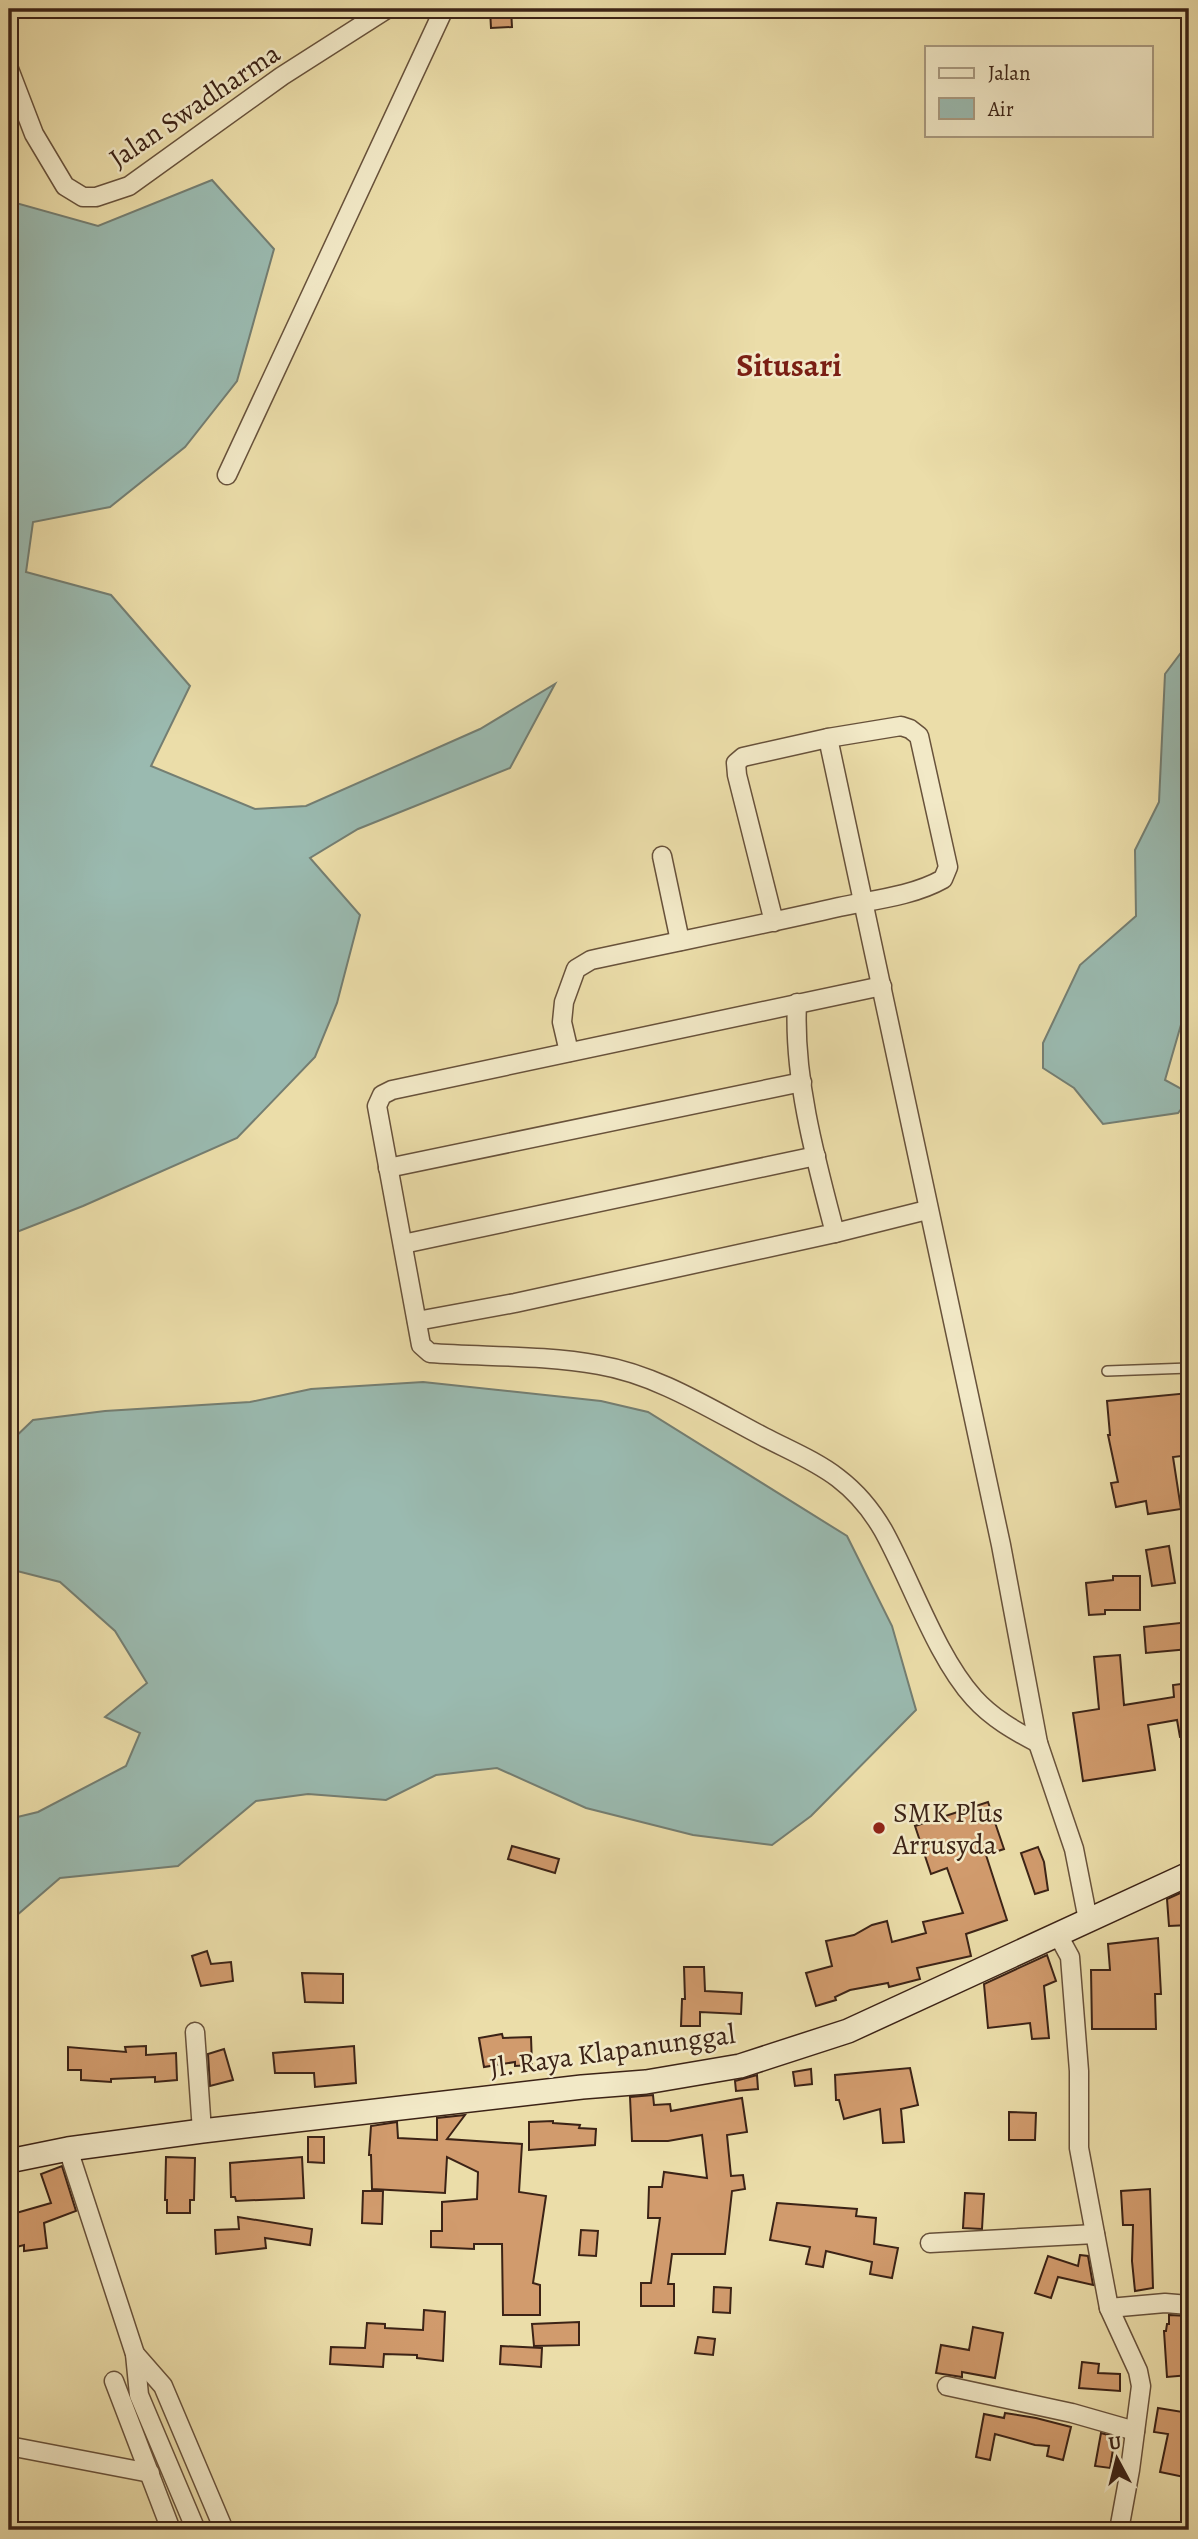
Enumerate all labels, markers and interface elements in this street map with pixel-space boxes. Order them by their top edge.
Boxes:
street label: Jalan Swadharma [102,34,288,177]
legend [925,46,1152,136]
text: Jalan [988,59,1030,87]
text: Air [987,95,1014,123]
district label: Situsari [736,343,842,387]
place label: SMK Plus Arrusyda [892,1794,1003,1864]
marker: SMK Plus Arrusyda [871,1820,887,1836]
street label: Jl. Raya Klapanunggal [487,2015,738,2087]
north arrow [1082,2424,1152,2494]
text: U [1107,2429,1123,2457]

